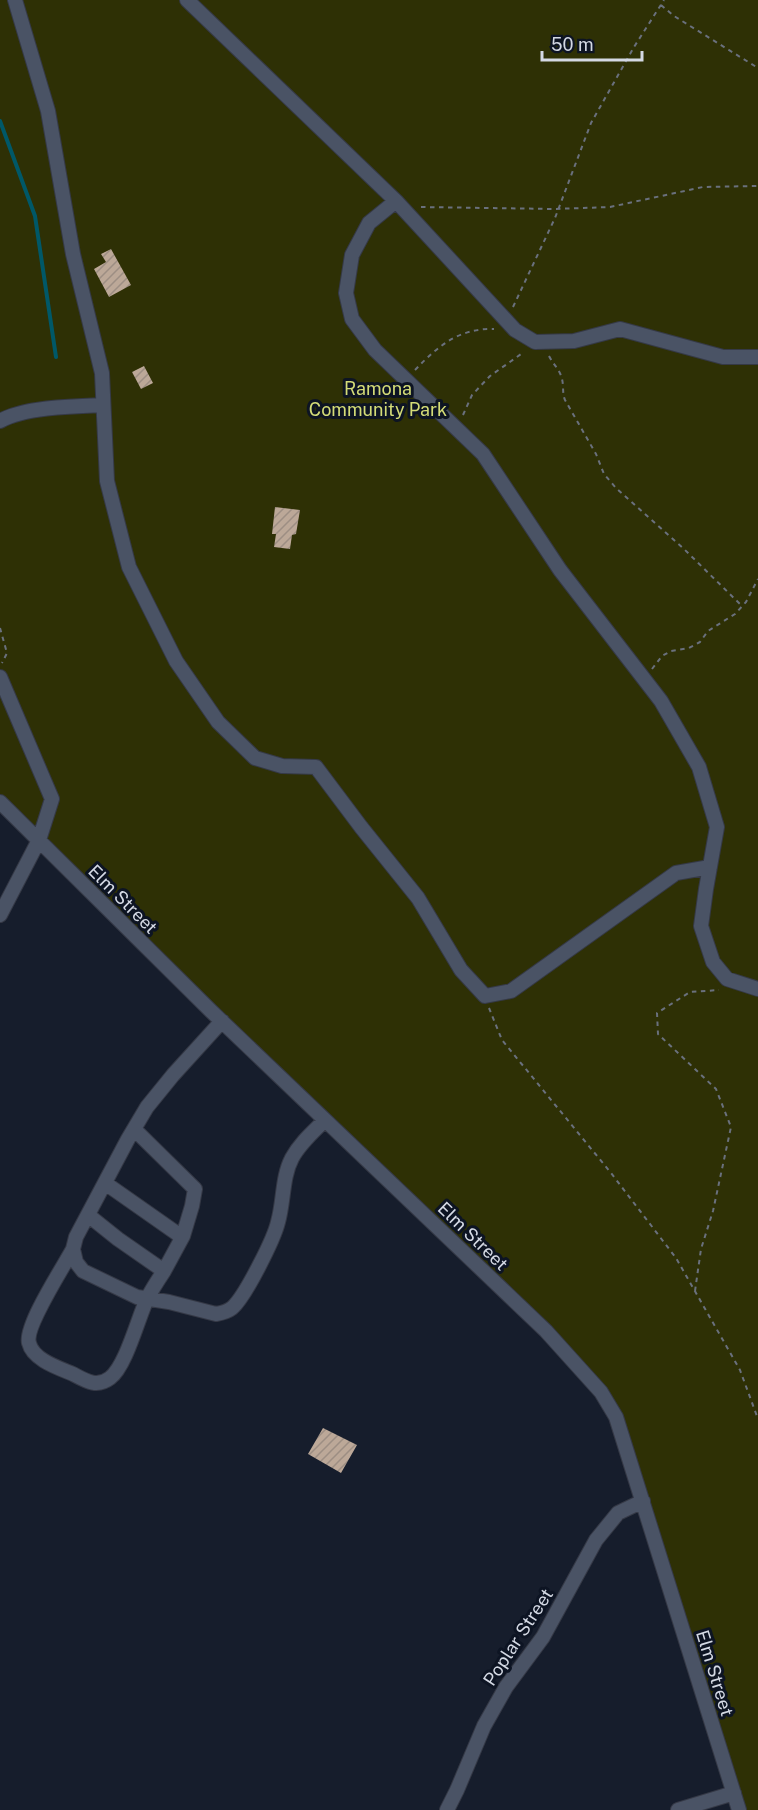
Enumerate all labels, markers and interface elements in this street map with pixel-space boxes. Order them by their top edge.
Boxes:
scale bar [542,24,642,62]
text: 50 m [551,34,594,55]
park label: Ramona Community Park [309,378,447,420]
street label: Elm Street [84,860,162,938]
street label: Elm Street [434,1198,512,1274]
street label: Poplar Street [479,1585,557,1689]
street label: Elm Street [692,1627,738,1719]

